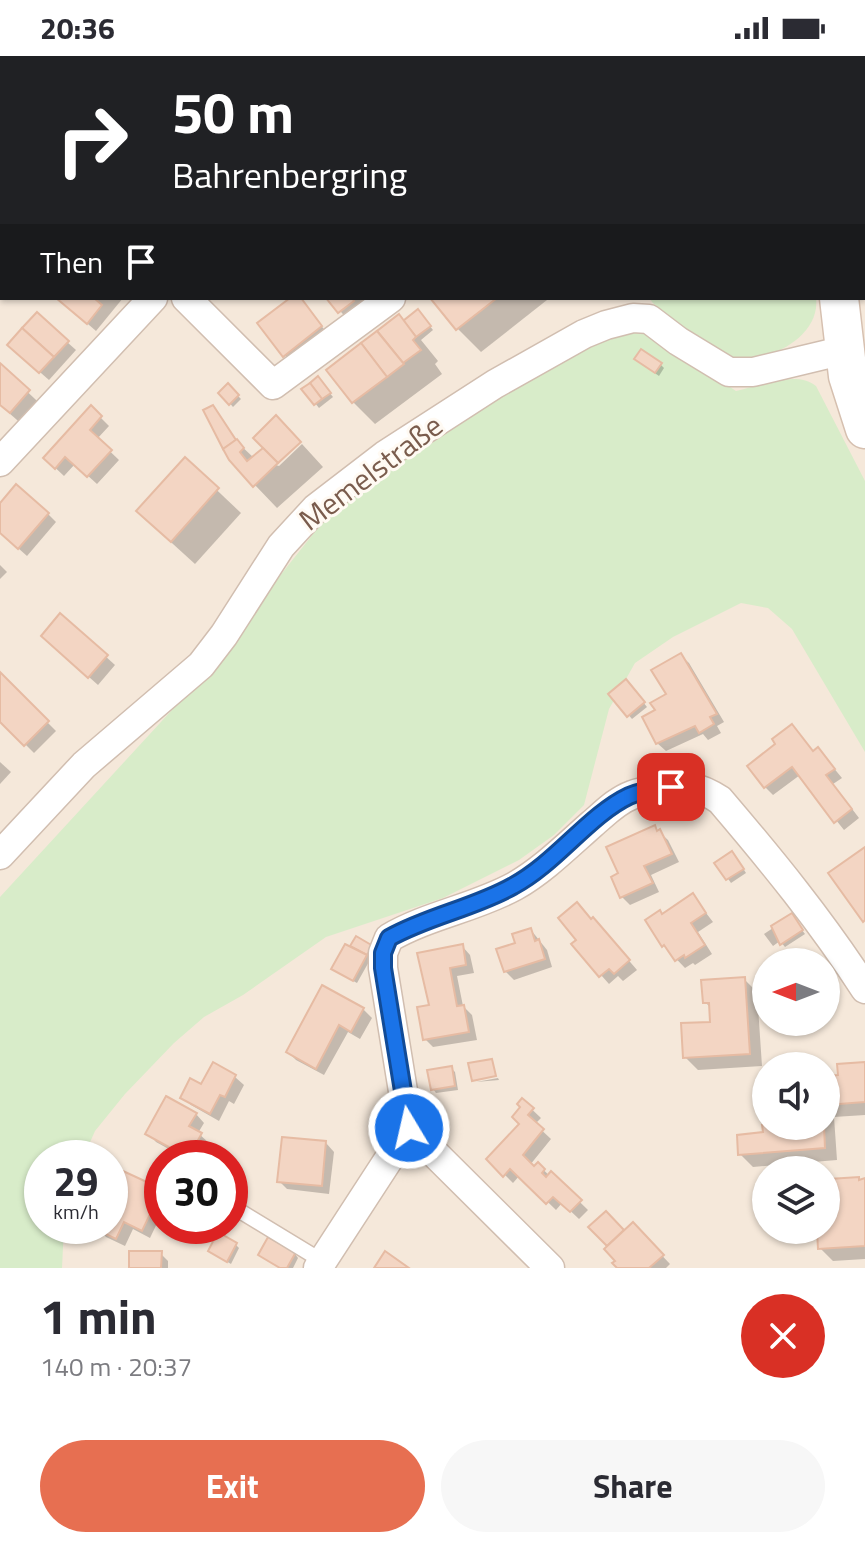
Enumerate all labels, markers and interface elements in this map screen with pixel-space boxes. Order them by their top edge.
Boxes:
text: 20:36 [40,5,115,51]
text: 50 m [172,70,294,155]
icon: right [40,88,144,192]
text: Bahrenbergring [172,147,407,202]
text: Then [40,239,103,285]
icon: arrive [119,240,163,284]
street label: Memelstraße [289,403,452,542]
pin [637,753,705,821]
icon: arrive [649,765,693,809]
north arrow [752,948,840,1036]
map controls [752,948,840,1244]
button: sound [752,1052,840,1140]
position arrow [367,1086,451,1170]
speed limit sign: 30 [144,1140,248,1244]
text: 29 [54,1151,98,1212]
button: layers [752,1156,840,1244]
text: km/h [53,1196,99,1227]
text: 1 min [40,1280,157,1353]
button: close [741,1294,825,1378]
text: 140 m · 20:37 [40,1347,192,1386]
button: Exit [40,1440,425,1532]
button: Share [441,1440,825,1532]

